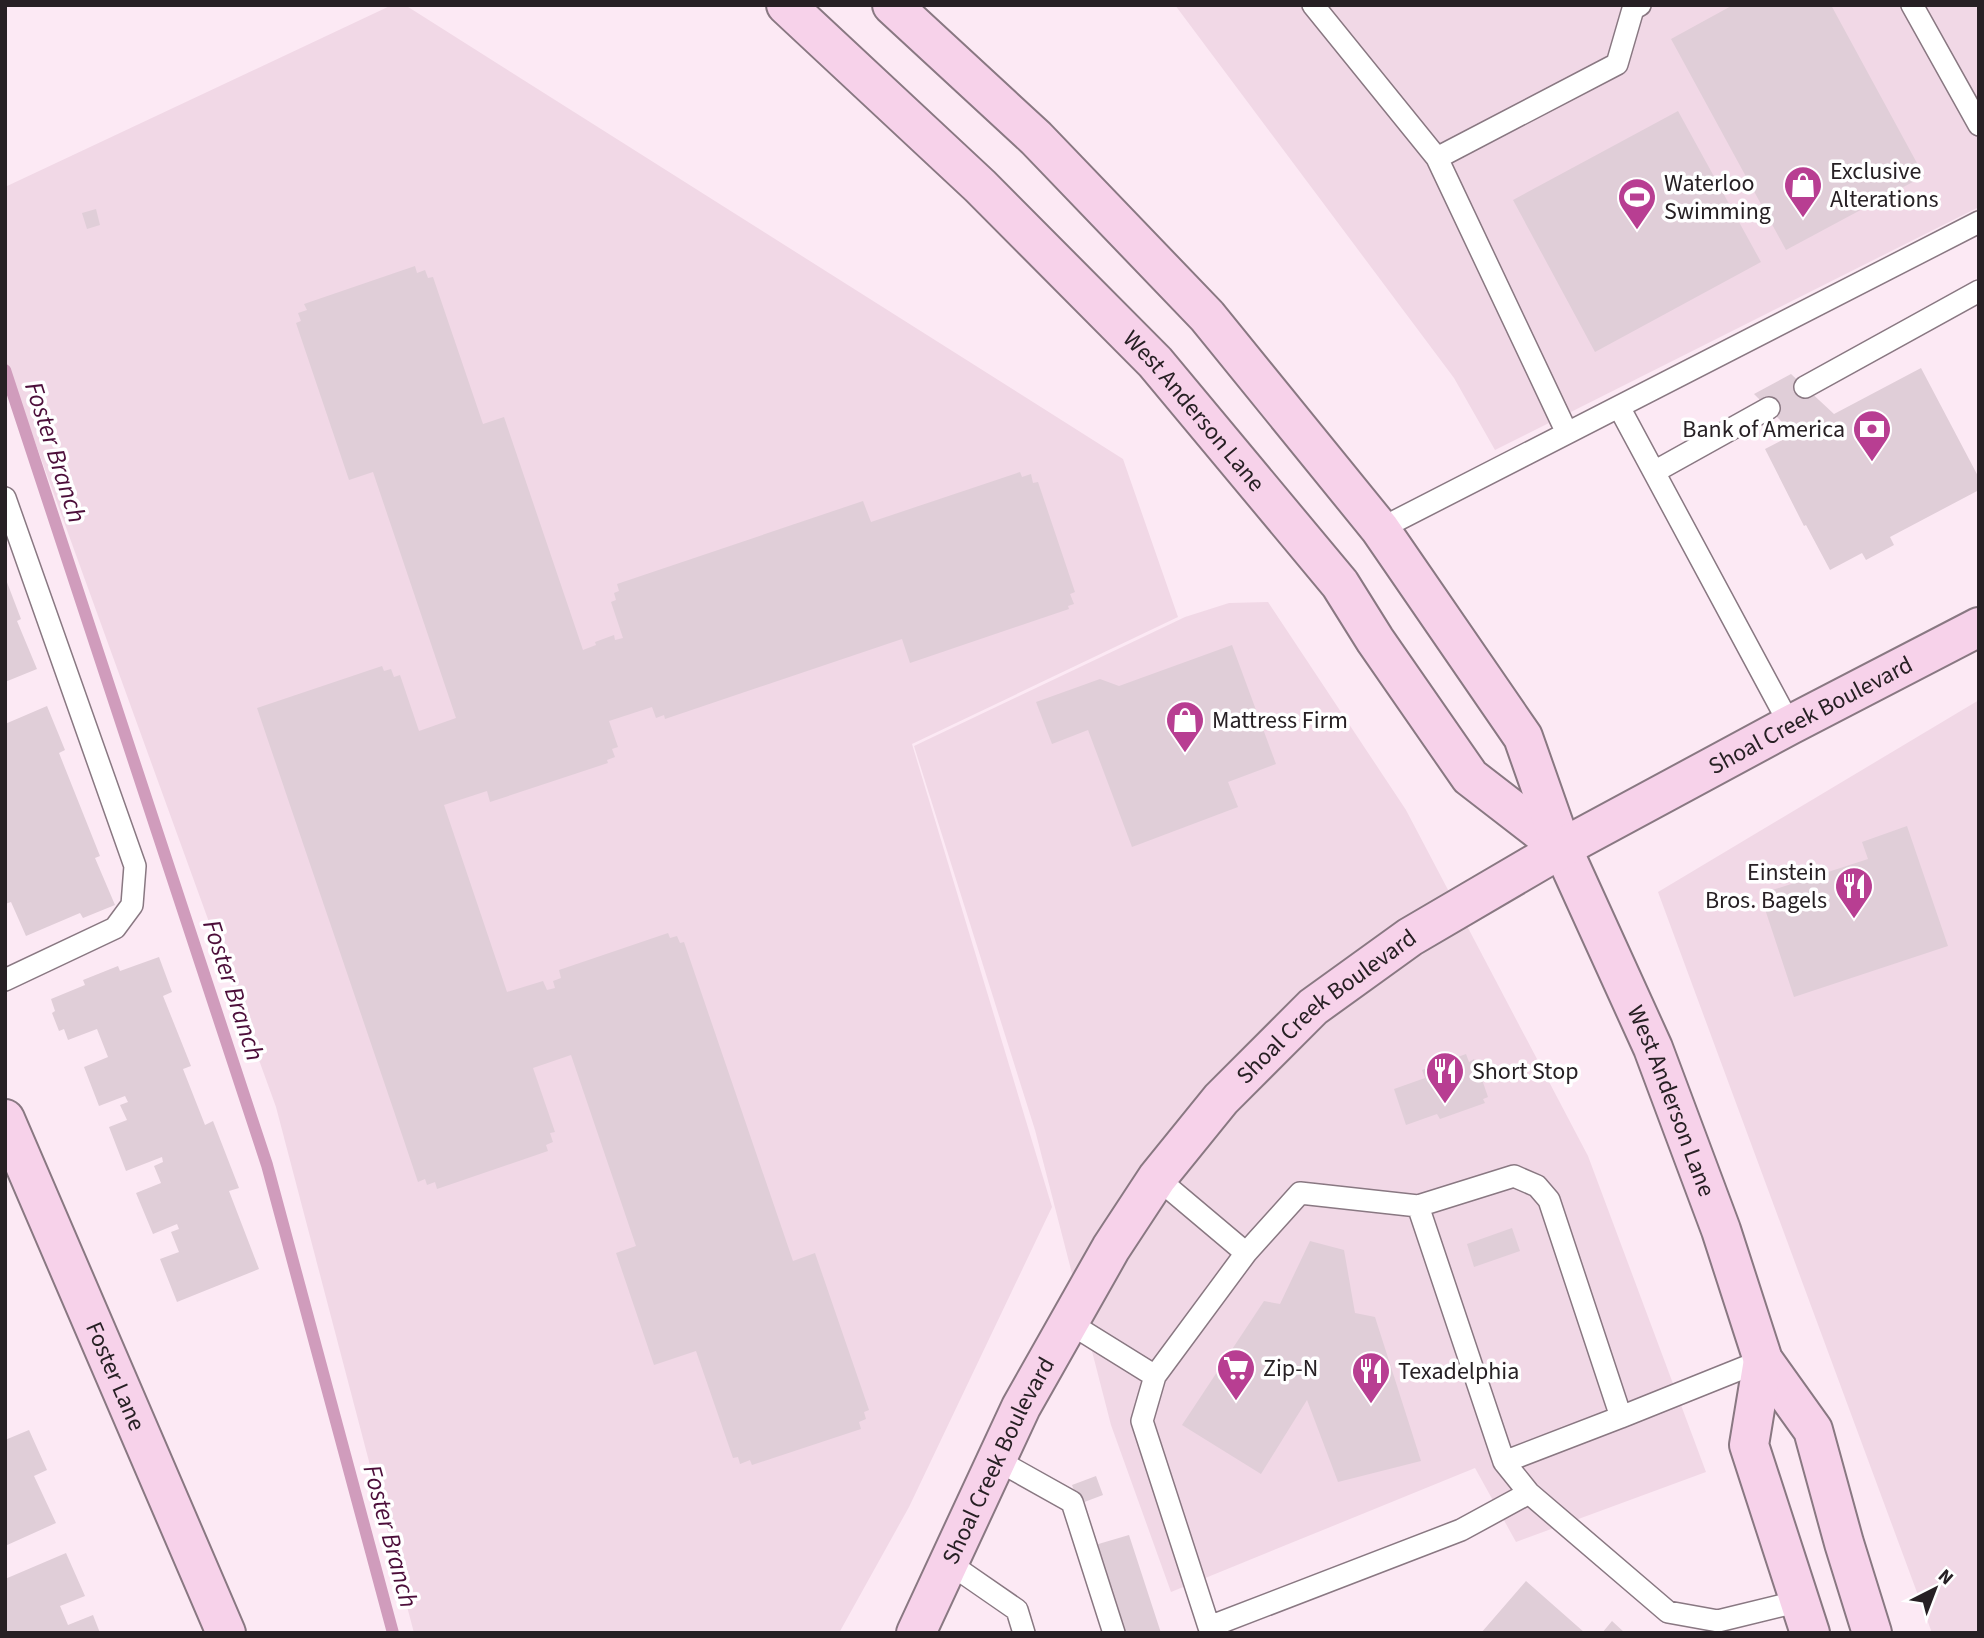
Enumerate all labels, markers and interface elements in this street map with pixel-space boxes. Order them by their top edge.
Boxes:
place label: Exclusive Alterations [1830,154,1939,217]
shop icon: Exclusive Alterations [1782,164,1824,219]
place label: Waterloo Swimming [1664,166,1771,229]
sports icon: Waterloo Swimming [1616,176,1658,231]
street label: West Anderson Lane [1115,322,1273,499]
water label: Foster Branch [15,377,96,528]
bank icon: Bank of America [1851,408,1893,463]
place label: Bank of America [1682,412,1845,447]
street label: Shoal Creek Boulevard [1702,647,1919,784]
shop icon: Mattress Firm [1164,699,1206,754]
place label: Mattress Firm [1212,703,1348,738]
place label: Einstein Bros. Bagels [1705,855,1827,918]
restaurant icon: Einstein Bros. Bagels [1833,865,1875,920]
water label: Foster Branch [193,915,274,1066]
street label: Shoal Creek Boulevard [1228,921,1424,1092]
street label: West Anderson Lane [1618,1000,1724,1202]
restaurant icon: Short Stop [1424,1050,1466,1105]
place label: Short Stop [1472,1054,1578,1089]
street label: Foster Lane [76,1316,154,1437]
supermarket icon: Zip-N [1215,1347,1257,1402]
restaurant icon: Texadelphia [1350,1350,1392,1405]
street label: Shoal Creek Boulevard [933,1351,1064,1570]
place label: Zip-N [1263,1351,1318,1386]
place label: Texadelphia [1398,1354,1519,1389]
water label: Foster Branch [354,1461,427,1612]
north arrow [1900,1554,1970,1624]
text: N [1932,1563,1959,1592]

